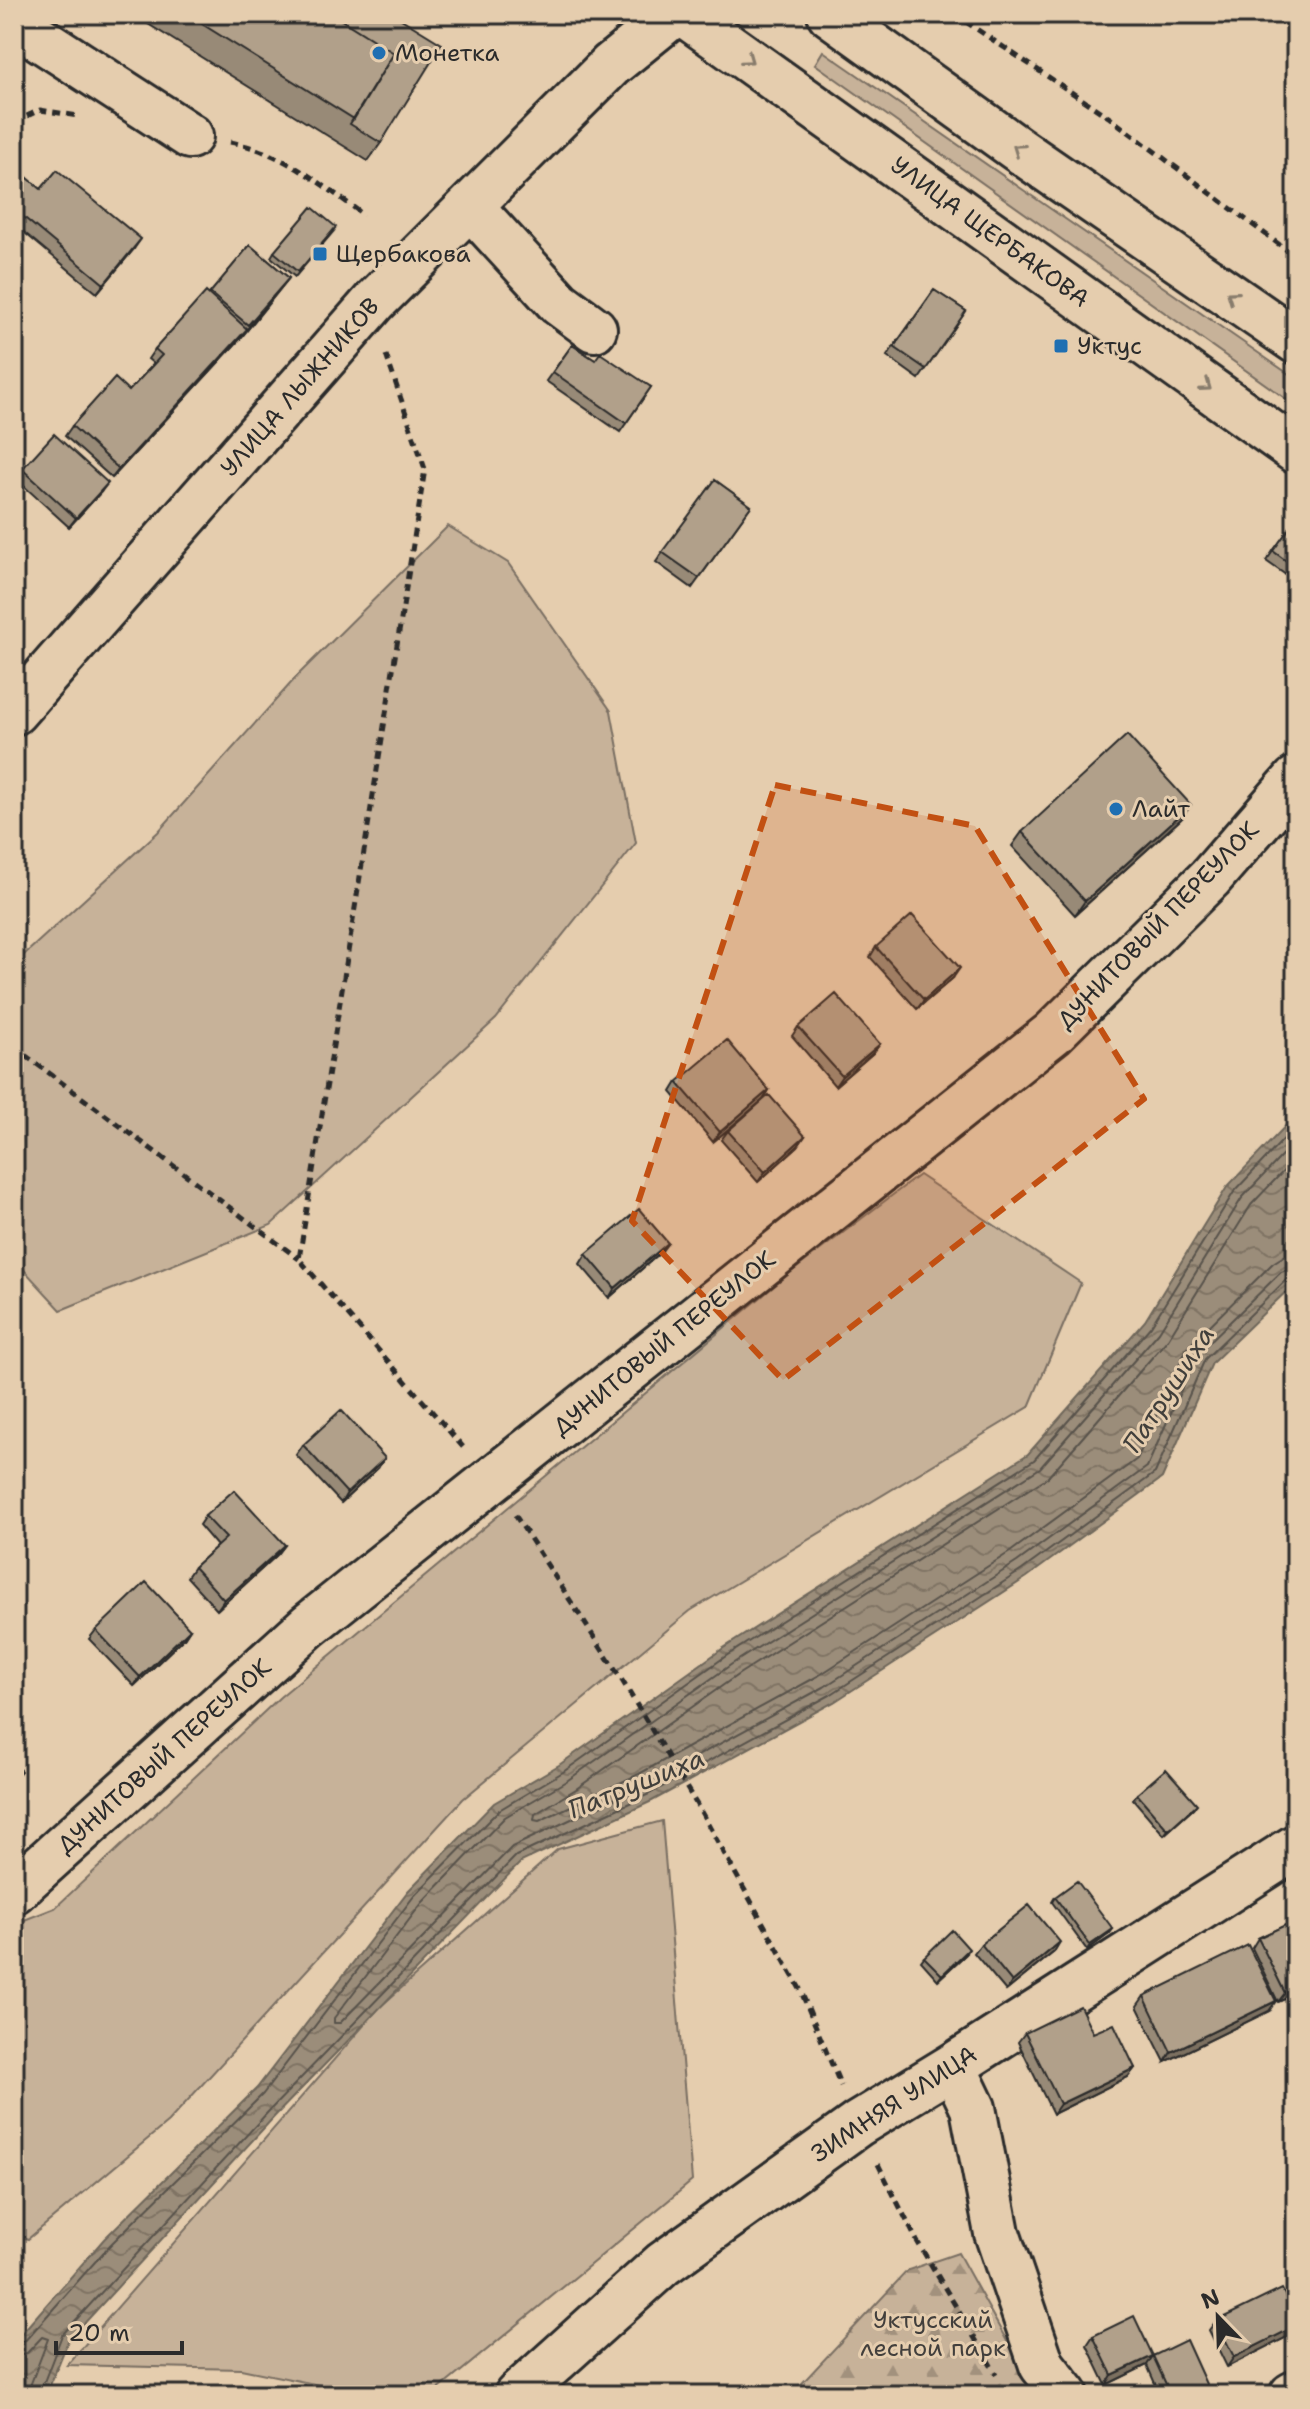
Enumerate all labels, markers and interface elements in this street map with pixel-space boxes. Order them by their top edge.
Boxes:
place label: Монетка [395,37,499,69]
marker: Монетка [370,44,388,62]
one-way arrow [739,49,754,64]
one-way arrow [1012,144,1026,159]
street label: УЛИЦА ЩЕРБАКОВА [884,149,1096,315]
place label: Щербакова [336,238,471,270]
marker: Щербакова [311,245,329,263]
street label: УЛИЦА ЛЫЖНИКОВ [213,291,387,483]
one-way arrow [1226,291,1240,306]
place label: Уктус [1077,330,1142,362]
marker: Уктус [1052,337,1070,355]
one-way arrow [1197,376,1211,391]
place label: Лайт [1132,793,1190,825]
marker: Лайт [1107,800,1125,818]
street label: ДУНИТОВЫЙ ПЕРЕУЛОК [1050,813,1266,1036]
street label: ДУНИТОВЫЙ ПЕРЕУЛОК [546,1243,783,1443]
water label: Патрушиха [1114,1319,1222,1459]
street label: ДУНИТОВЫЙ ПЕРЕУЛОК [50,1651,278,1861]
water label: Патрушиха [562,1740,710,1826]
street label: ЗИМНЯЯ УЛИЦА [805,2038,983,2170]
north arrow [1178,2277,1258,2357]
text: N [1197,2282,1224,2316]
park label: Уктусский лесной парк [860,2304,1006,2364]
scale bar [56,2305,182,2355]
text: 20 m [68,2317,130,2349]

